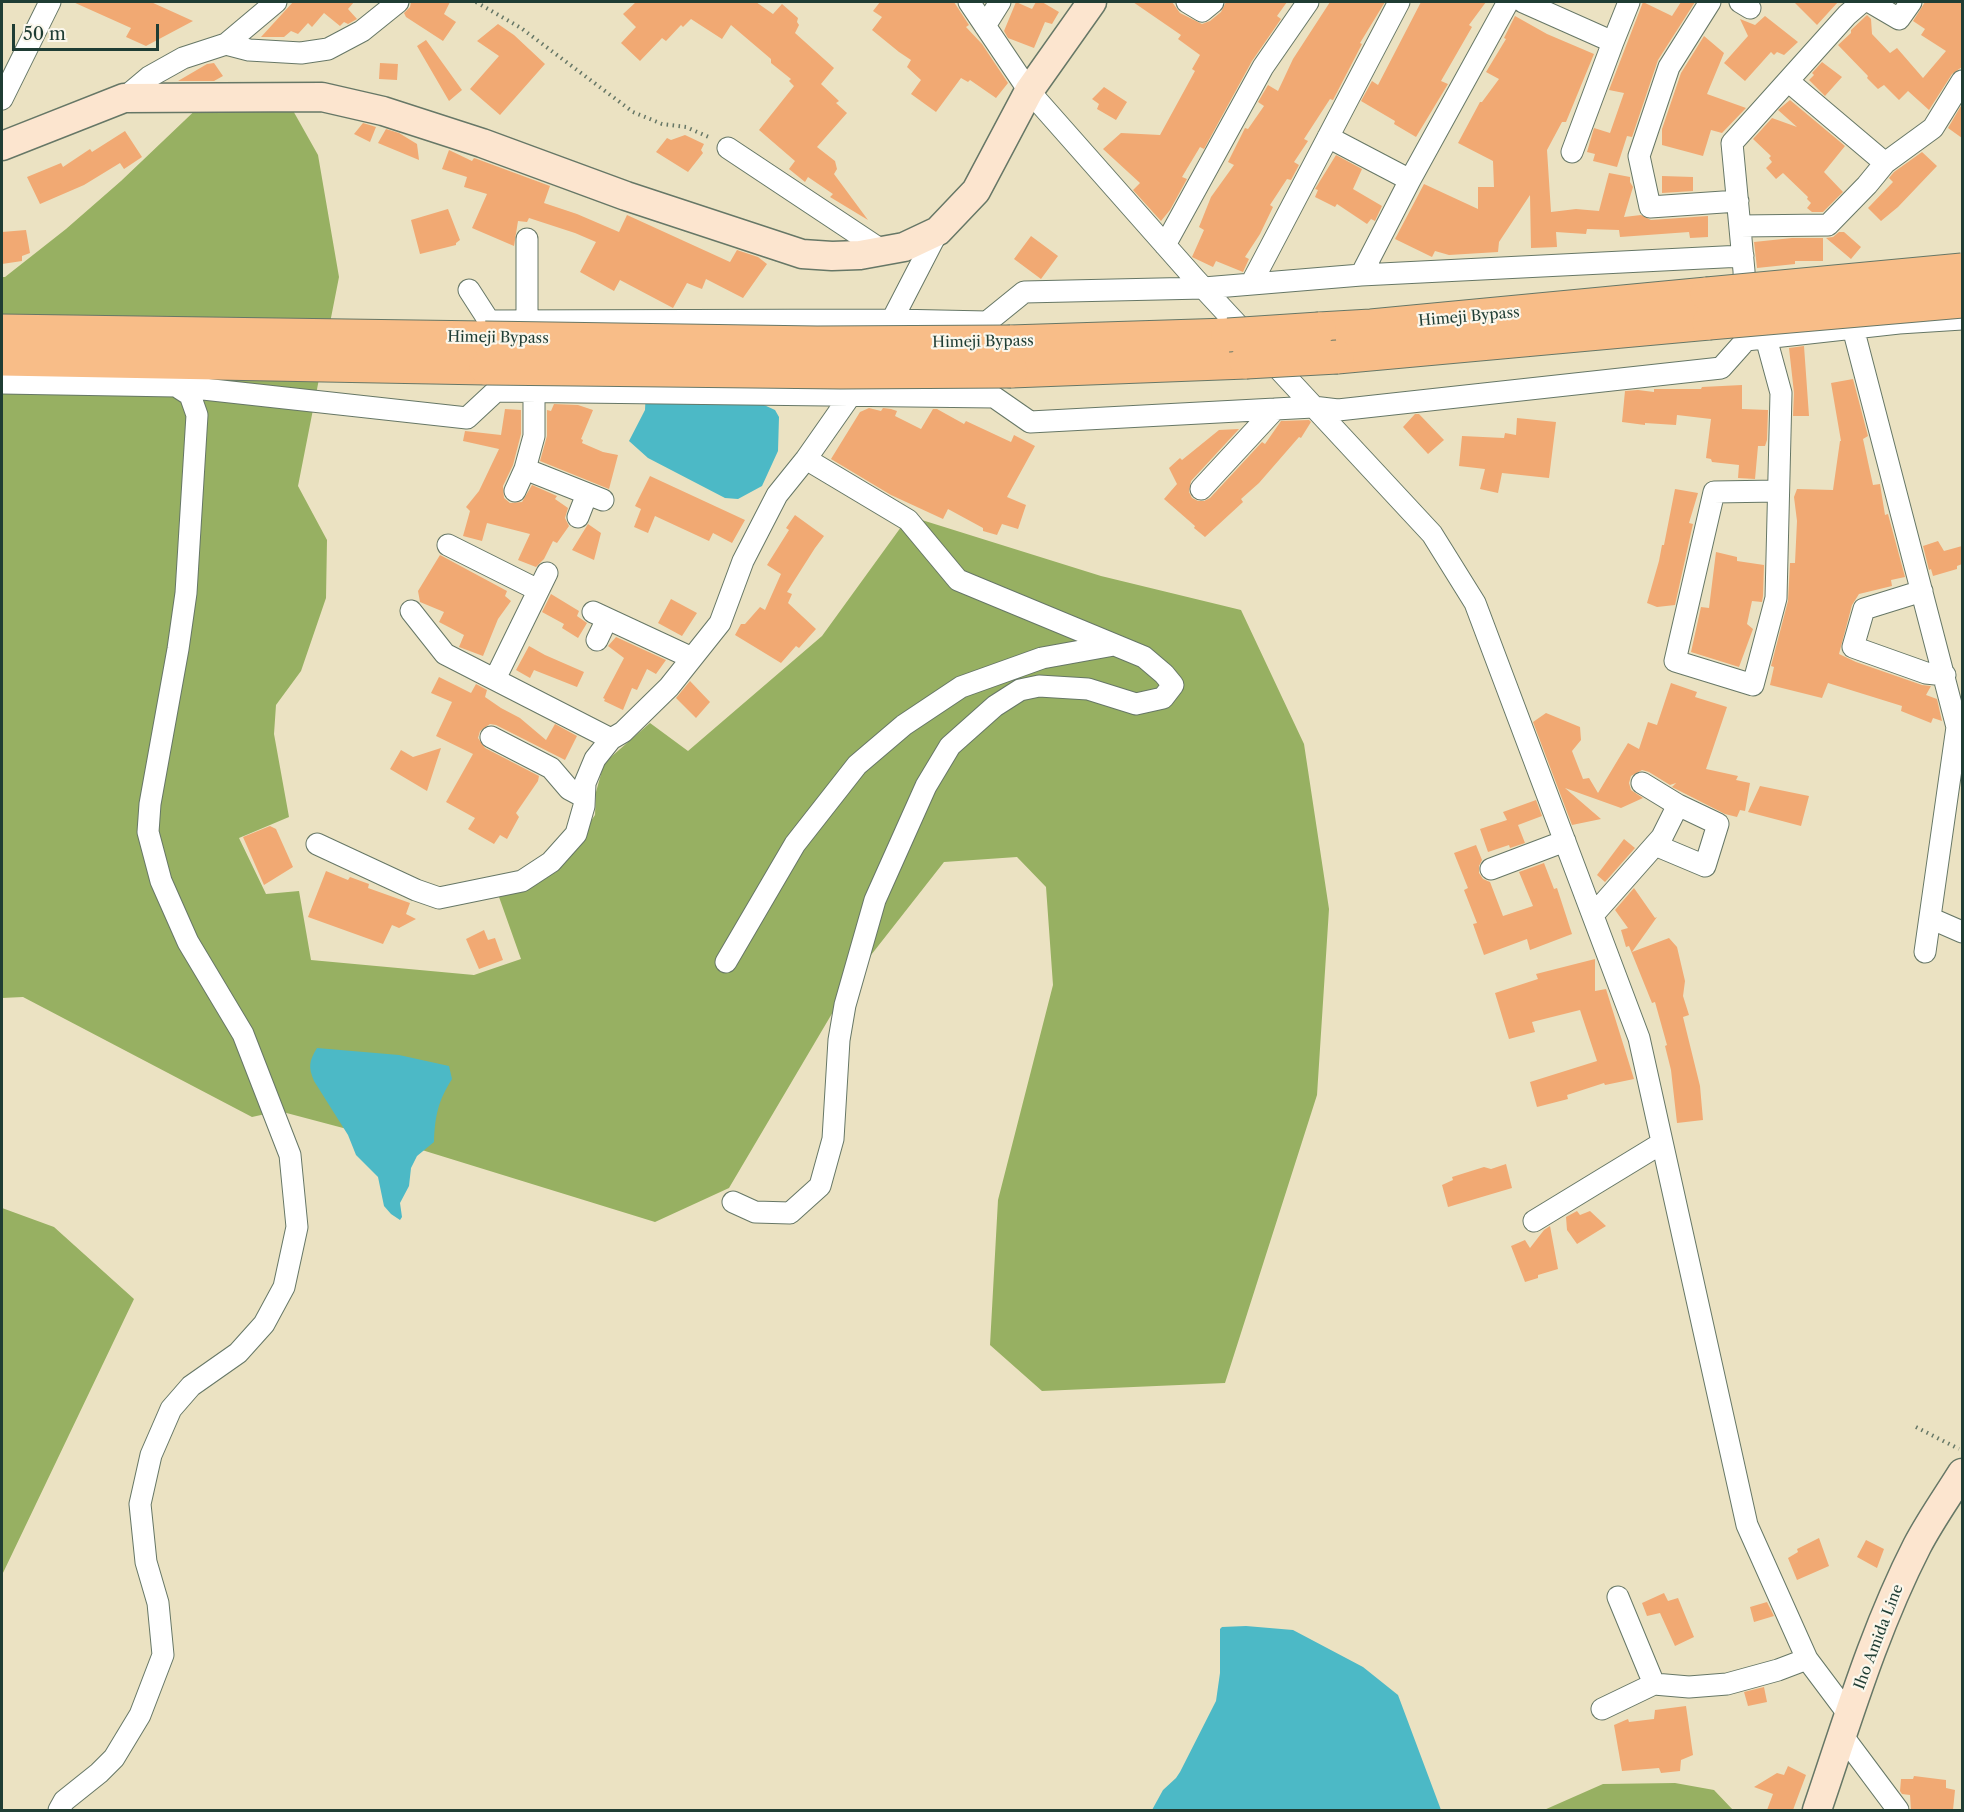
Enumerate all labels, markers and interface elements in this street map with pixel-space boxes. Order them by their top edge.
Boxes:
scale bar [15,12,162,50]
text: 50 m [23,23,66,45]
street label: Himeji Bypass [1418,304,1520,330]
street label: Himeji Bypass [447,328,549,348]
street label: Himeji Bypass [932,332,1034,352]
street label: Iho Amida Line [1851,1582,1907,1692]

